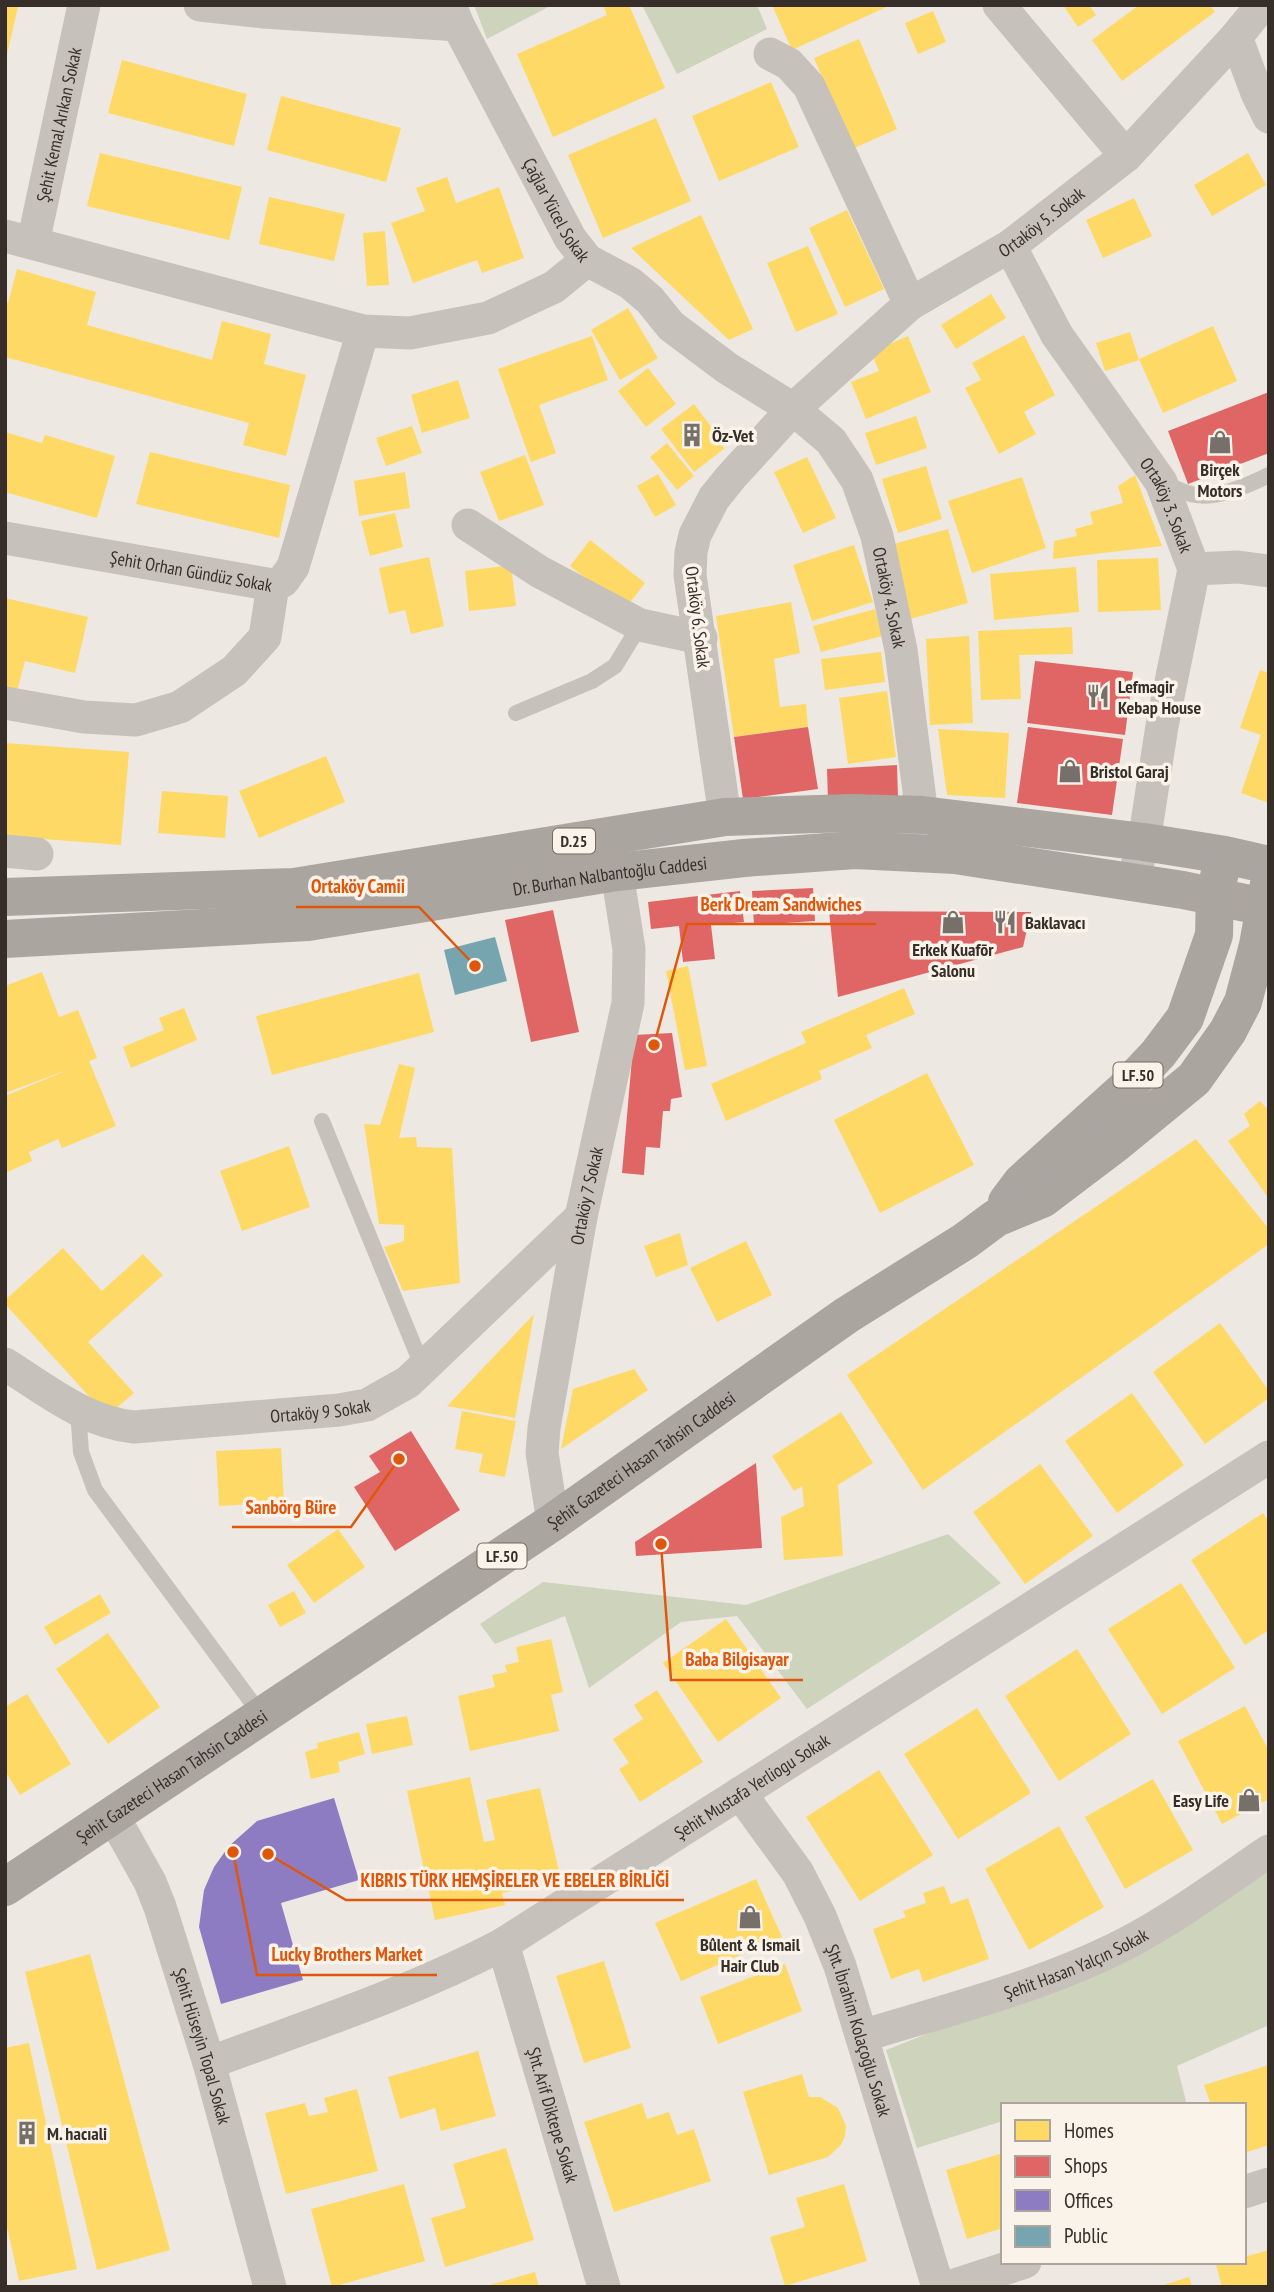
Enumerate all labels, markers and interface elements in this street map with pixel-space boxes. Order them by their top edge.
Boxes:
street label: Şehit Kemal Arıkan Sokak [31,45,86,204]
street label: Çağlar Yücel Sokak [518,154,596,266]
street label: Ortaköy 5. Sokak [994,181,1089,262]
building icon: Öz-Vet [678,421,706,449]
place label: Öz-Vet [712,424,754,447]
shop icon: Birçek Motors [1206,428,1234,456]
street label: Ortaköy 3. Sokak [1135,453,1198,556]
place label: Birçek Motors [1198,458,1242,502]
street label: Şehit Orhan Gündüz Sokak [108,545,274,596]
street label: Ortaköy 4. Sokak [868,545,912,650]
street label: Ortaköy 6. Sokak [680,565,716,669]
place label: Lefmagir Kebap House [1118,675,1201,719]
restaurant icon: Lefmagir Kebap House [1084,682,1112,710]
shop icon: Bristol Garaj [1056,757,1084,785]
place label: Bristol Garaj [1090,760,1169,783]
road number: D.25 [553,828,595,854]
street label: Dr. Burhan Nalbantoğlu Caddesi [511,851,708,900]
callout: Ortaköy Camii [296,867,419,907]
text: Ortaköy Camii [311,874,405,898]
callout: Berk Dream Sandwiches [687,884,876,924]
text: Berk Dream Sandwiches [700,892,862,916]
shop icon: Erkek Kuafōr Salonu [939,908,967,936]
restaurant icon: Baklavacı [991,908,1019,936]
place label: Baklavacı [1025,911,1085,934]
place label: Erkek Kuafōr Salonu [912,938,994,982]
road number: LF.50 [1114,1063,1162,1088]
street label: Ortaköy 7 Sokak [565,1144,608,1247]
street label: Şehit Gazeteci Hasan Tahsin Caddesi [543,1386,740,1534]
street label: Ortaköy 9 Sokak [269,1393,372,1427]
callout: Sanbörg Büre [232,1487,351,1527]
text: Sanbörg Büre [246,1495,336,1519]
road number: LF.50 [477,1544,526,1568]
callout: Baba Bilgisayar [671,1640,803,1680]
text: Baba Bilgisayar [685,1647,789,1671]
street label: Şehit Gazeteci Hasan Tahsin Caddesi [72,1704,271,1848]
street label: Şehit Mustafa Yerliogu Sokak [670,1728,834,1844]
shop icon: Easy Life [1235,1786,1263,1814]
place label: Easy Life [1173,1789,1229,1812]
callout: KIBRIS TÜRK HEMŞİRELER VE EBELER BİRLİĞİ [346,1860,684,1900]
text: KIBRIS TÜRK HEMŞİRELER VE EBELER BİRLİĞİ [361,1868,669,1892]
shop icon: Bûlent & Ismail Hair Club [736,1903,764,1931]
street label: Şehit Hasan Yalçın Sokak [1001,1922,1152,2004]
place label: Bûlent & Ismail Hair Club [700,1933,801,1977]
callout: Lucky Brothers Market [257,1935,437,1975]
street label: Şht. İbrahim Kolaçoğlu Sokak [821,1941,897,2119]
text: Lucky Brothers Market [271,1942,423,1966]
street label: Şehit Hüseyin Topal Sokak [168,1965,237,2127]
street label: Şht. Arif Diktepe Sokak [522,2044,584,2185]
legend [1001,2103,1246,2264]
text: Homes [1064,2117,1114,2144]
building icon: M. hacıali [13,2119,41,2147]
place label: M. hacıali [47,2122,107,2145]
text: Shops [1064,2152,1108,2179]
text: Offices [1064,2187,1113,2214]
text: Public [1064,2222,1109,2249]

